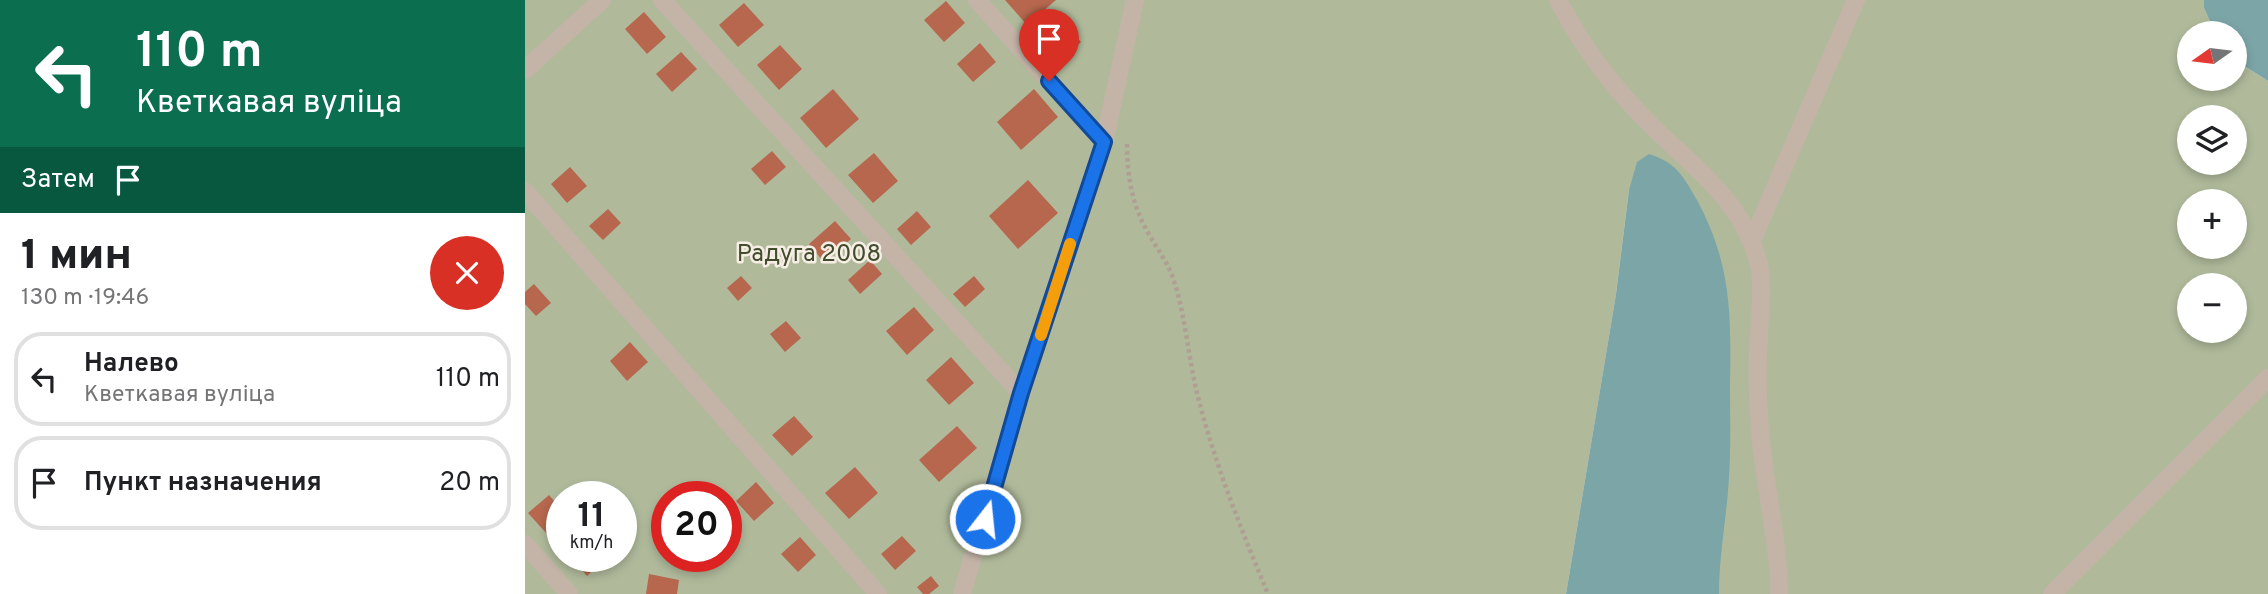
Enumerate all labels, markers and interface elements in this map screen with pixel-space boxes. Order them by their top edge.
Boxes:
pin [1019,9,1079,81]
icon: arrive [1030,20,1068,58]
north arrow [2177,21,2247,91]
map controls [2177,21,2247,343]
text: 110 m [136,23,263,85]
icon: left [21,28,112,119]
text: Кветкавая вуліца [136,84,402,124]
button: layers [2177,105,2247,175]
icon: arrive [109,161,147,199]
text: Затем [21,164,95,197]
button: + [2177,189,2247,259]
text: 1 мин [21,231,132,284]
button: close [430,236,504,310]
park label: Радуга 2008 [737,240,881,270]
button: − [2177,273,2247,343]
text: 130 m · 19:46 [21,284,149,313]
text: Налево [84,348,179,381]
icon: left [25,360,63,398]
text: 110 m [436,363,500,396]
text: Кветкавая вуліца [84,381,275,410]
icon: arrive [25,464,63,502]
text: Пункт назначения [84,467,322,500]
text: 20 m [439,467,500,500]
speed limit sign: 20 [651,481,742,572]
position arrow [948,482,1022,556]
text: 11 [578,495,606,539]
text: km/h [570,532,613,555]

